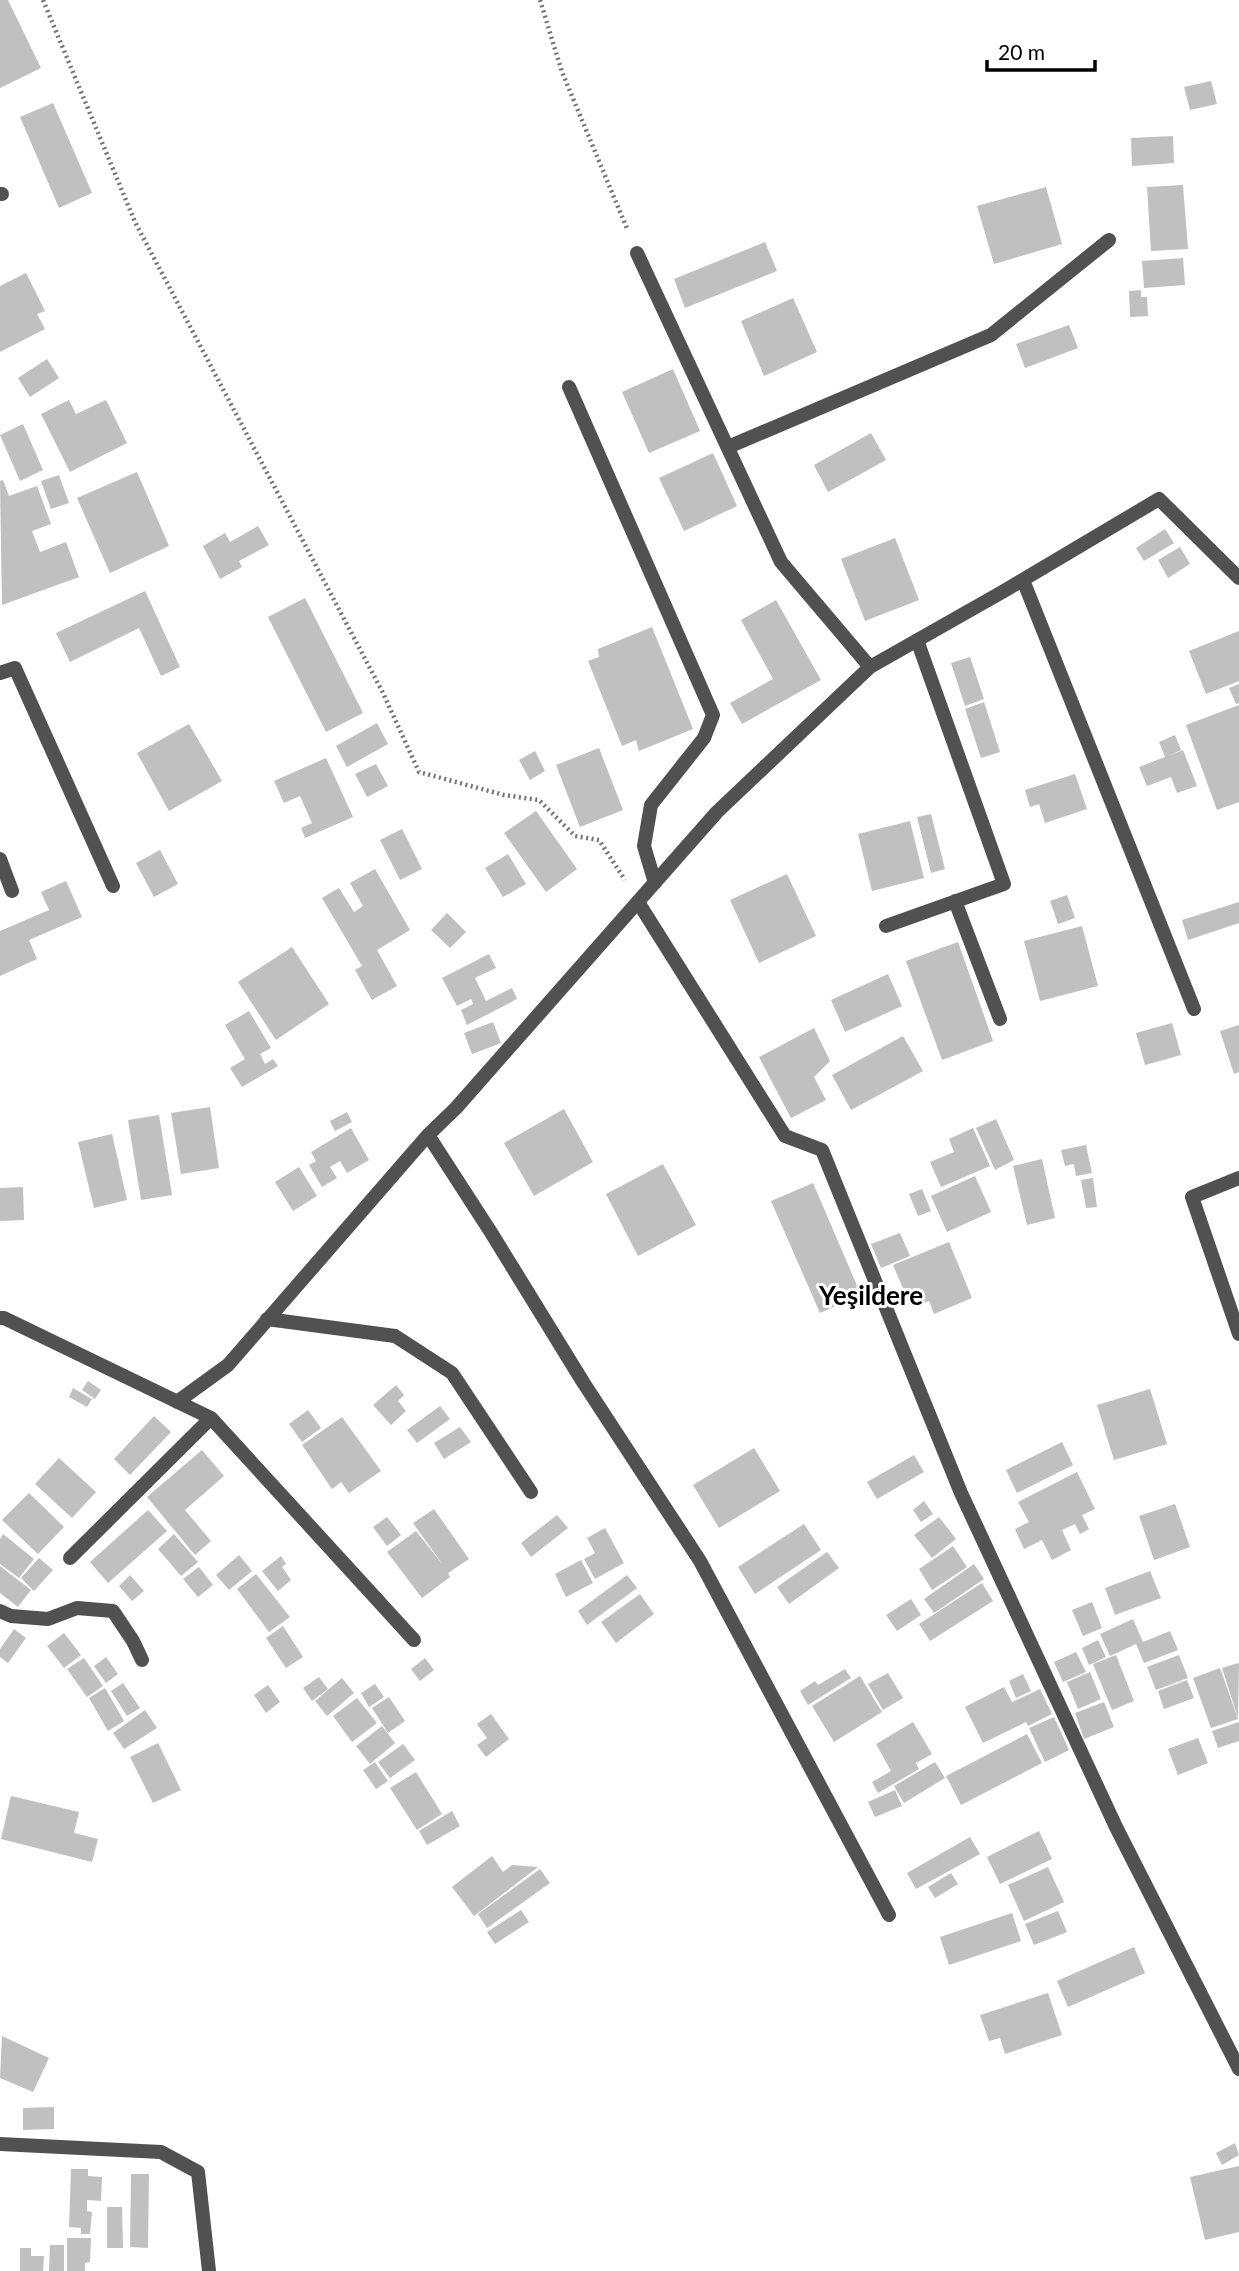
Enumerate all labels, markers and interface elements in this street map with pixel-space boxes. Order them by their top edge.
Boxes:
scale bar [987,28,1096,72]
text: 20 m [998,39,1045,64]
district label: Yeşildere [818,1279,923,1311]

